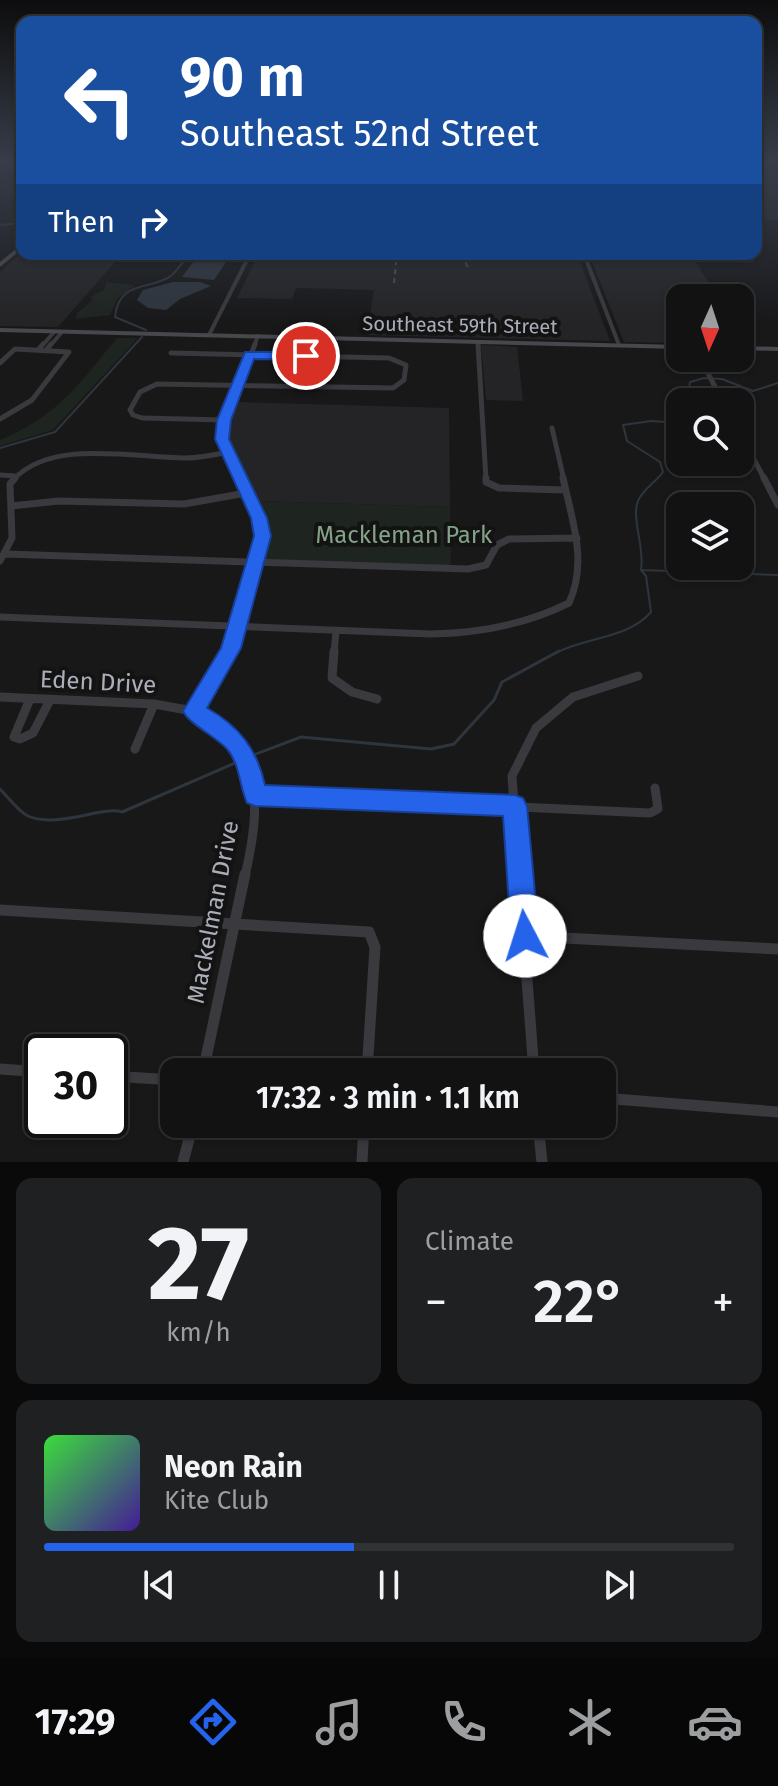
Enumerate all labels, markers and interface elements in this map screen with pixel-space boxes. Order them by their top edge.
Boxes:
text: 90 m [180,44,305,111]
icon: left [48,48,152,152]
text: Southeast 52nd Street [180,112,539,156]
icon: right [131,200,175,244]
text: Then [48,204,115,240]
north arrow [666,284,754,372]
map controls [666,284,754,580]
street label: Southeast 59th Street [362,311,559,339]
pin [272,322,340,390]
icon: arrive [284,334,328,378]
button: search [666,388,754,476]
button: layers [666,492,754,580]
park label: Mackleman Park [316,521,493,549]
street label: Eden Drive [39,665,157,699]
street label: Mackelman Drive [182,818,244,1006]
position arrow [483,894,567,978]
speed limit sign: 30 [24,1034,128,1138]
text: 17:32 · 3 min · 1.1 km [256,1080,520,1116]
text: 27 [148,1202,249,1327]
text: Climate [425,1226,514,1257]
text: 22° [533,1266,626,1338]
text: − [425,1276,447,1329]
text: + [712,1276,734,1329]
text: km/h [166,1317,231,1348]
text: Neon Rain [164,1449,303,1485]
text: Kite Club [164,1485,269,1516]
icon: previous [137,1563,181,1607]
icon: pause [367,1563,411,1607]
icon: next [597,1563,641,1607]
icon: directions [185,1694,241,1750]
icon: music [311,1694,367,1750]
icon: phone [436,1694,492,1750]
icon: climate [562,1694,618,1750]
icon: car [687,1694,743,1750]
text: 17:29 [35,1700,115,1744]

